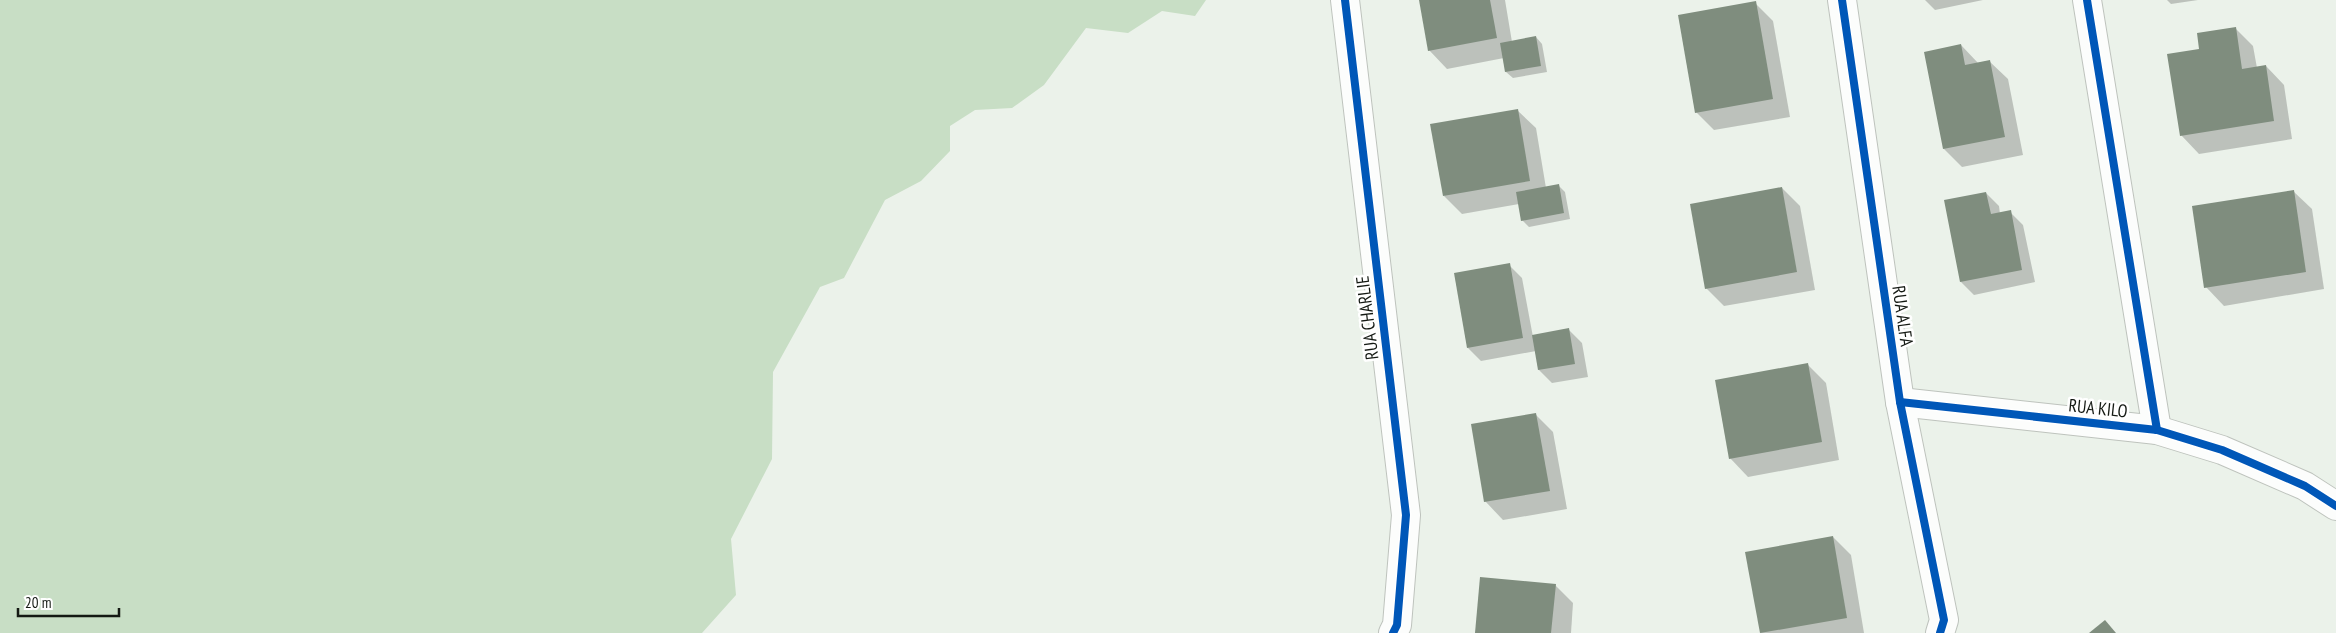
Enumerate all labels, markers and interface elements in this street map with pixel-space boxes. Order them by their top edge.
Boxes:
street label: RUA CHARLIE [1350,275,1384,361]
street label: RUA ALFA [1887,284,1919,348]
street label: RUA KILO [2067,393,2129,423]
scale bar [18,586,119,618]
text: 20 m [25,593,51,612]

